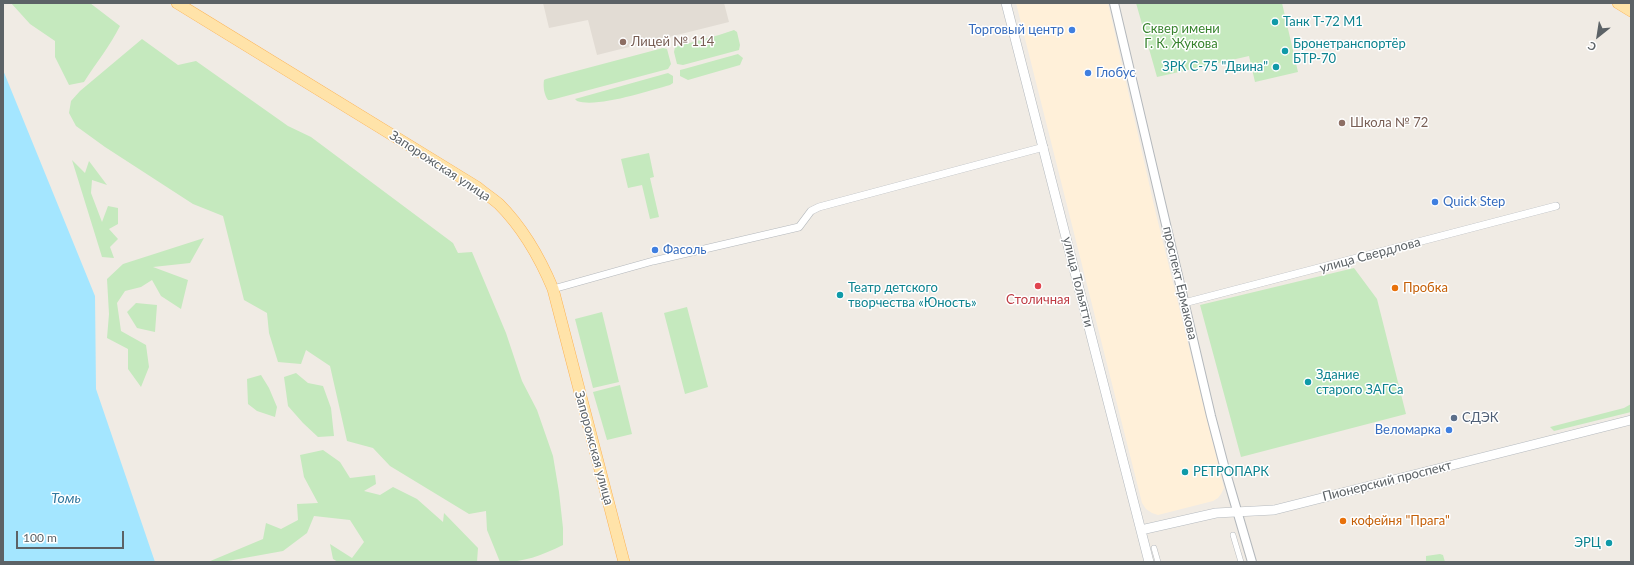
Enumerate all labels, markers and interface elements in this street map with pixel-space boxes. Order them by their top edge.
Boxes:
place label: Танк Т-72 М1 [1283,14,1363,30]
north arrow [1578,16,1618,56]
marker: Танк Т-72 М1 [1270,17,1280,27]
park label: Сквер имени Г. К. Жукова [1142,21,1220,52]
place label: Торговый центр [968,22,1064,38]
marker: Торговый центр [1067,25,1077,35]
place label: Лицей № 114 [631,34,714,50]
place label: Бронетранспортёр БТР-70 [1293,36,1406,67]
marker: Лицей № 114 [618,37,628,47]
text: С [1585,39,1598,54]
marker: Бронетранспортёр БТР-70 [1280,46,1290,56]
place label: ЗРК С-75 "Двина" [1162,59,1268,75]
marker: ЗРК С-75 "Двина" [1271,62,1281,72]
place label: Глобус [1096,65,1136,81]
marker: Глобус [1083,68,1093,78]
place label: Школа № 72 [1350,115,1428,131]
marker: Школа № 72 [1337,118,1347,128]
street label: Запорожская улица [386,127,494,205]
place label: Quick Step [1443,194,1505,210]
marker: Quick Step [1430,197,1440,207]
street label: проспект Ермакова [1159,225,1201,341]
street label: улица Свердлова [1318,234,1422,276]
street label: улица Тольятти [1059,235,1097,329]
place label: Фасоль [663,242,707,258]
marker: Фасоль [650,245,660,255]
place label: Театр детского творчества «Юность» [848,280,977,311]
place label: Пробка [1403,280,1448,296]
marker: Столичная [1033,281,1043,291]
marker: Пробка [1390,283,1400,293]
marker: Театр детского творчества «Юность» [835,290,845,300]
place label: Столичная [1006,292,1070,308]
place label: Здание старого ЗАГСа [1316,367,1403,398]
marker: Здание старого ЗАГСа [1303,377,1313,387]
street label: Запорожская улица [571,389,617,507]
place label: СДЭК [1462,410,1498,426]
marker: СДЭК [1449,413,1459,423]
place label: Веломарка [1375,422,1441,438]
marker: Веломарка [1444,425,1454,435]
street label: Пионерский проспект [1321,457,1453,505]
place label: РЕТРОПАРК [1193,464,1269,480]
marker: РЕТРОПАРК [1180,467,1190,477]
water label: Томь [51,490,81,506]
place label: кофейня "Прага" [1351,513,1450,529]
marker: кофейня "Прага" [1338,516,1348,526]
scale bar [18,523,126,549]
text: 100 m [23,530,57,545]
place label: ЭРЦ [1574,535,1601,551]
marker: ЭРЦ [1604,538,1614,548]

